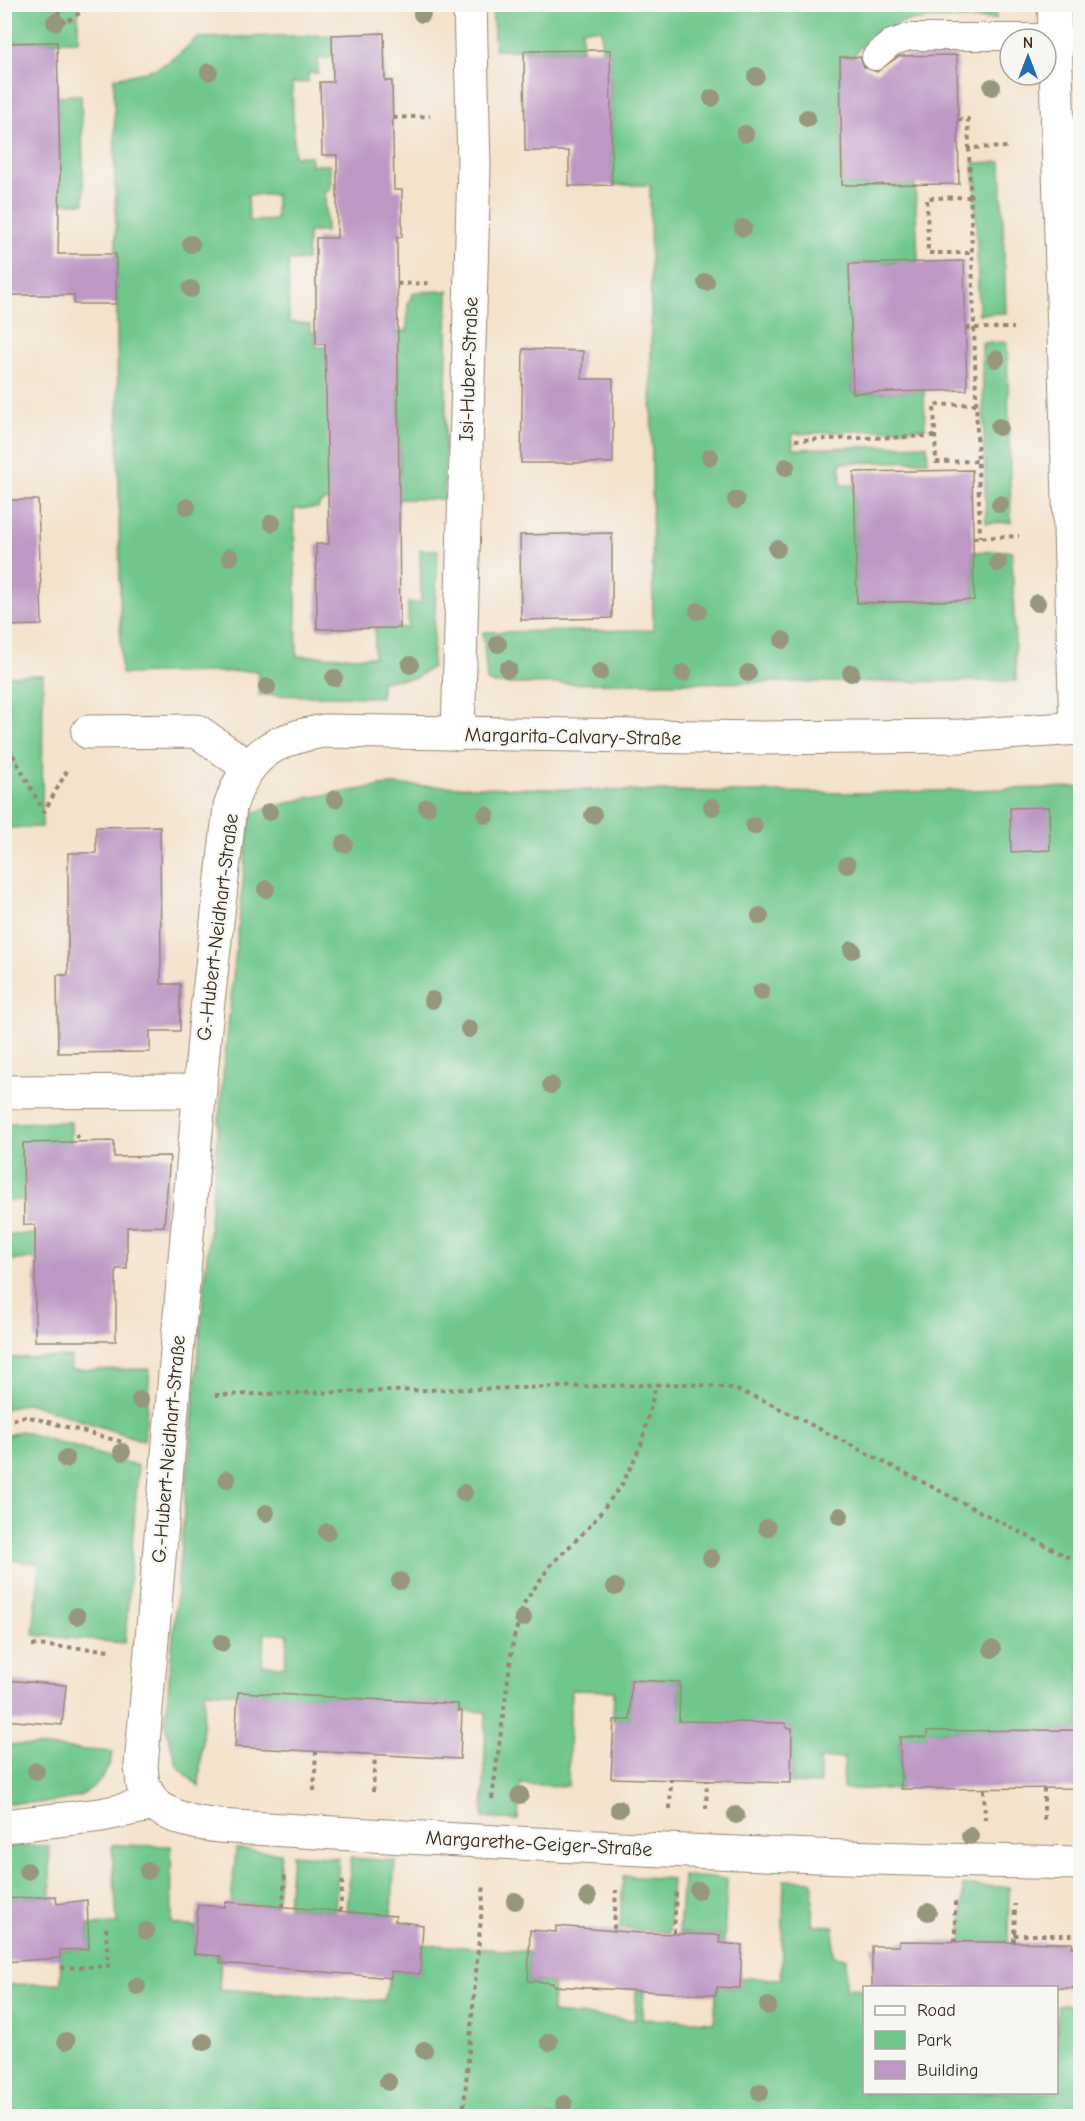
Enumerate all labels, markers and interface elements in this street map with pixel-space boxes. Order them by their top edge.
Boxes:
north arrow [998,27,1058,87]
text: N [1023,34,1033,52]
street label: Isi-Huber-Straße [454,296,483,442]
street label: Margarita-Calvary-Straße [464,723,682,750]
street label: G.-Hubert-Neidhart-Straße [192,812,243,1042]
street label: G.-Hubert-Neidhart-Straße [147,1334,190,1564]
street label: Margarethe-Geiger-Straße [425,1826,653,1861]
legend [863,1986,1058,2094]
text: Road [917,2000,956,2021]
text: Park [917,2030,952,2051]
text: Building [917,2060,979,2081]

